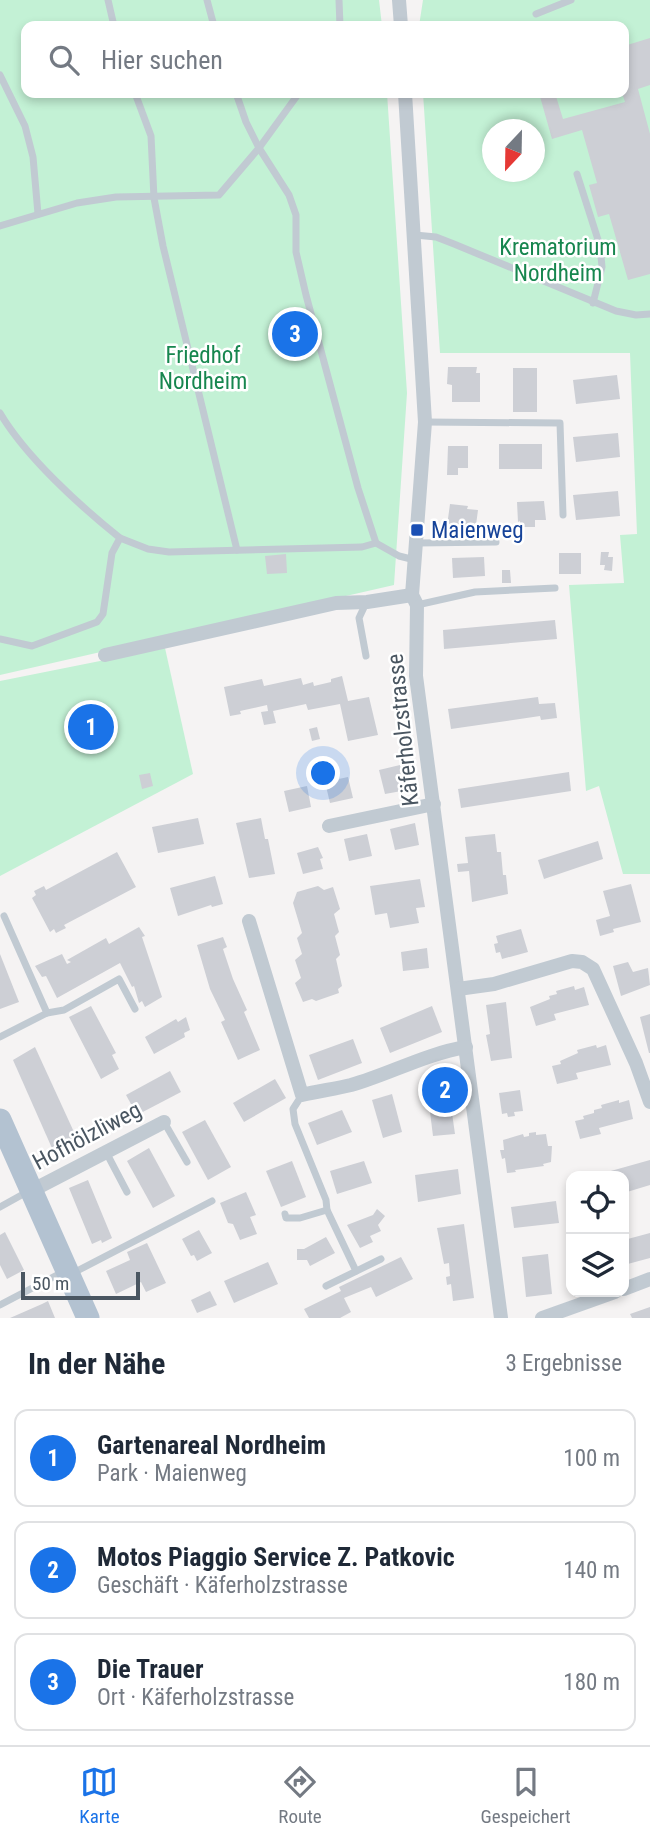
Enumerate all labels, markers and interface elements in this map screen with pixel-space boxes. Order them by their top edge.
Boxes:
search box [21,21,629,98]
icon: search [45,41,83,79]
text: Hier suchen [101,45,223,75]
north arrow [482,119,545,182]
park label: Krematorium Nordheim [499,234,617,287]
pin: 3 [272,308,318,360]
park label: Friedhof Nordheim [159,342,247,395]
place label: Maienweg [431,517,524,544]
marker: Maienweg [409,522,425,538]
street label: Käferholzstrasse [382,653,424,807]
pin: 1 [68,701,114,753]
your location [306,756,340,790]
pin: 2 [422,1064,468,1116]
street label: Hofhölzliweg [28,1096,146,1176]
map controls [566,1171,629,1297]
button: locate [566,1171,629,1234]
button: layers [566,1234,629,1297]
scale bar [21,1269,140,1301]
text: 50 m [32,1272,69,1295]
text: In der Nähe [28,1346,165,1381]
text: 3 Ergebnisse [505,1350,622,1377]
text: Gartenareal Nordheim [97,1430,326,1460]
text: 1 [47,1445,59,1472]
text: 100 m [563,1445,620,1472]
text: Park · Maienweg [97,1460,247,1487]
text: Motos Piaggio Service Z. Patkovic [97,1542,455,1572]
text: 2 [47,1557,59,1584]
text: 140 m [563,1557,620,1584]
text: Geschäft · Käferholzstrasse [97,1572,348,1599]
text: Die Trauer [97,1654,204,1684]
text: 3 [47,1669,59,1696]
text: 180 m [563,1669,620,1696]
text: Ort · Käferholzstrasse [97,1684,294,1711]
tab: Karte [79,1763,120,1828]
tab: Route [278,1763,322,1828]
tab: Gespeichert [480,1763,571,1828]

